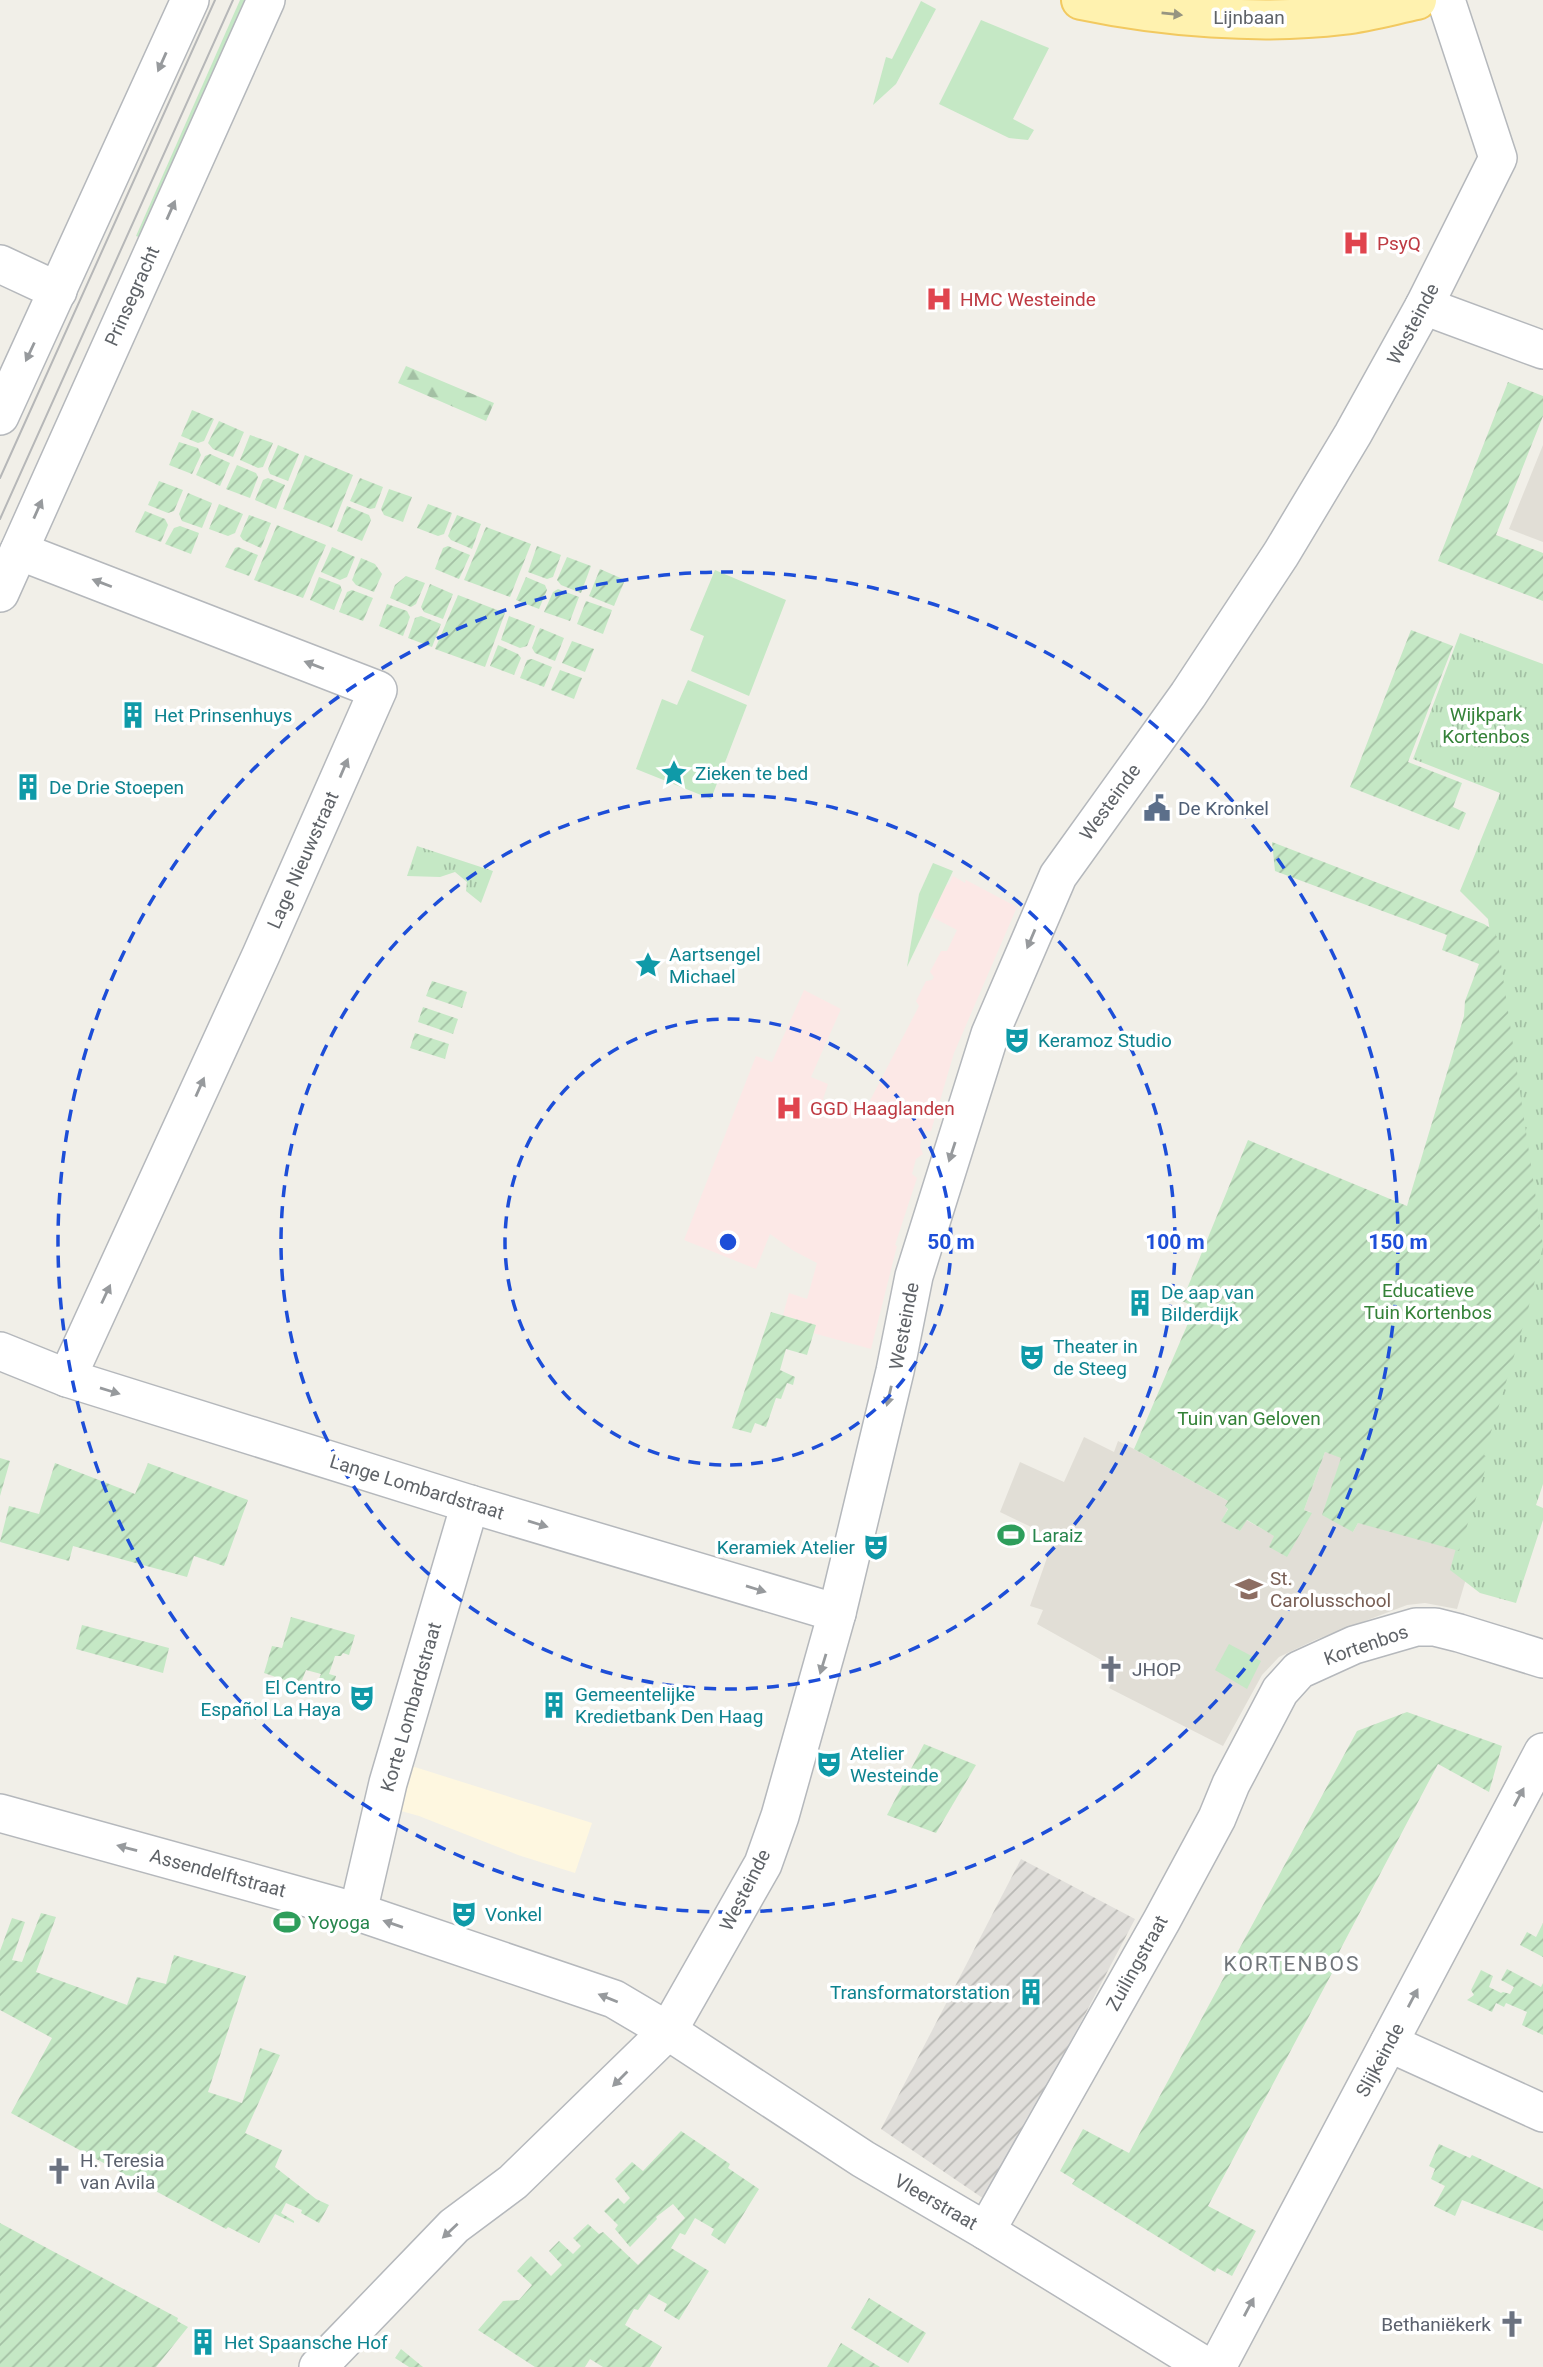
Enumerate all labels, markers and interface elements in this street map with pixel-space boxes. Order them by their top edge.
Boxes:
street label: Lijnbaan [1213,6,1285,29]
one-way arrow [1162,9,1184,20]
one-way arrow [156,52,168,72]
one-way arrow [166,199,177,220]
hospital icon: PsyQ [1341,228,1371,258]
place label: PsyQ [1377,232,1421,255]
street label: Prinsegracht [100,242,164,350]
street label: Westeinde [1382,279,1444,369]
hospital icon: HMC Westeinde [924,284,954,314]
place label: HMC Westeinde [960,288,1096,311]
one-way arrow [24,342,35,362]
one-way arrow [33,498,44,519]
one-way arrow [91,578,112,589]
one-way arrow [304,659,325,670]
building icon: Het Prinsenhuys [118,700,148,730]
park label: Wijkpark Kortenbos [1442,703,1530,748]
place label: Het Prinsenhuys [154,704,292,727]
one-way arrow [338,758,350,778]
place icon: Zieken te bed [659,758,689,788]
street label: Westeinde [1075,759,1145,845]
place label: Zieken te bed [695,762,808,785]
building icon: De Drie Stoepen [13,772,43,802]
place label: De Drie Stoepen [49,776,184,799]
street label: Lage Nieuwstraat [262,788,344,932]
public building icon: De Kronkel [1142,793,1172,823]
place label: De Kronkel [1178,797,1269,820]
one-way arrow [1025,929,1037,949]
place label: Aartsengel Michael [669,943,761,988]
place icon: Aartsengel Michael [633,950,663,980]
theatre icon: Keramoz Studio [1002,1025,1032,1055]
place label: Keramoz Studio [1038,1029,1172,1052]
one-way arrow [195,1077,206,1097]
hospital icon: GGD Haaglanden [774,1093,804,1123]
place label: GGD Haaglanden [810,1097,955,1120]
one-way arrow [946,1142,957,1163]
centre of rings [716,1230,740,1254]
text: 50 m [927,1230,975,1254]
text: 100 m [1145,1230,1205,1254]
text: 150 m [1368,1230,1428,1254]
park label: Educatieve Tuin Kortenbos [1364,1279,1492,1324]
street label: Westeinde [884,1280,924,1372]
place label: De aap van Bilderdijk [1161,1281,1254,1326]
one-way arrow [100,1284,112,1304]
building icon: De aap van Bilderdijk [1125,1288,1155,1318]
place label: Theater in de Steeg [1053,1335,1138,1380]
theatre icon: Theater in de Steeg [1017,1342,1047,1372]
one-way arrow [884,1385,895,1407]
one-way arrow [100,1387,121,1397]
park label: Tuin van Geloven [1177,1407,1321,1430]
street label: Lange Lombardstraat [327,1450,507,1524]
one-way arrow [527,1520,548,1530]
sports icon: Laraiz [996,1520,1026,1550]
place label: Laraiz [1032,1524,1083,1547]
theatre icon: Keramiek Atelier [861,1532,891,1562]
place label: Keramiek Atelier [717,1536,856,1559]
place label: St. Carolusschool [1270,1567,1391,1612]
school or university icon: St. Carolusschool [1234,1574,1264,1604]
one-way arrow [746,1585,767,1595]
street label: Korte Lombardstraat [376,1620,446,1794]
street label: Kortenbos [1321,1620,1411,1670]
one-way arrow [817,1654,827,1675]
church icon: JHOP [1096,1654,1126,1684]
place label: JHOP [1132,1658,1181,1681]
place label: El Centro Español La Haya [201,1676,341,1721]
theatre icon: El Centro Español La Haya [347,1683,377,1713]
place label: Gemeentelijke Kredietbank Den Haag [575,1683,763,1728]
building icon: Gemeentelijke Kredietbank Den Haag [539,1690,569,1720]
place label: Atelier Westeinde [850,1742,939,1787]
theatre icon: Atelier Westeinde [814,1749,844,1779]
one-way arrow [1513,1786,1525,1806]
one-way arrow [116,1842,138,1853]
street label: Assendelftstraat [148,1844,288,1902]
street label: Westeinde [715,1845,775,1935]
theatre icon: Vonkel [449,1899,479,1929]
place label: Vonkel [485,1903,542,1926]
sports icon: Yoyoga [272,1907,302,1937]
place label: Yoyoga [308,1911,370,1934]
street label: Zuilingstraat [1101,1911,1173,2015]
one-way arrow [383,1918,404,1929]
district label: KORTENBOS [1224,1952,1360,1976]
building icon: Transformatorstation [1016,1977,1046,2007]
place label: Transformatorstation [830,1981,1010,2004]
one-way arrow [1407,1988,1419,2008]
one-way arrow [598,1992,619,2003]
street label: Slijkeinde [1351,2019,1409,2101]
one-way arrow [611,2070,628,2087]
place label: H. Teresia van Avila [80,2149,165,2194]
church icon: H. Teresia van Avila [44,2156,74,2186]
street label: Vleerstraat [890,2169,982,2235]
one-way arrow [442,2222,459,2239]
one-way arrow [1243,2297,1254,2317]
church icon: Bethaniëkerk [1497,2309,1527,2339]
place label: Bethaniëkerk [1381,2313,1491,2336]
building icon: Het Spaansche Hof [188,2327,218,2357]
place label: Het Spaansche Hof [224,2331,388,2354]

